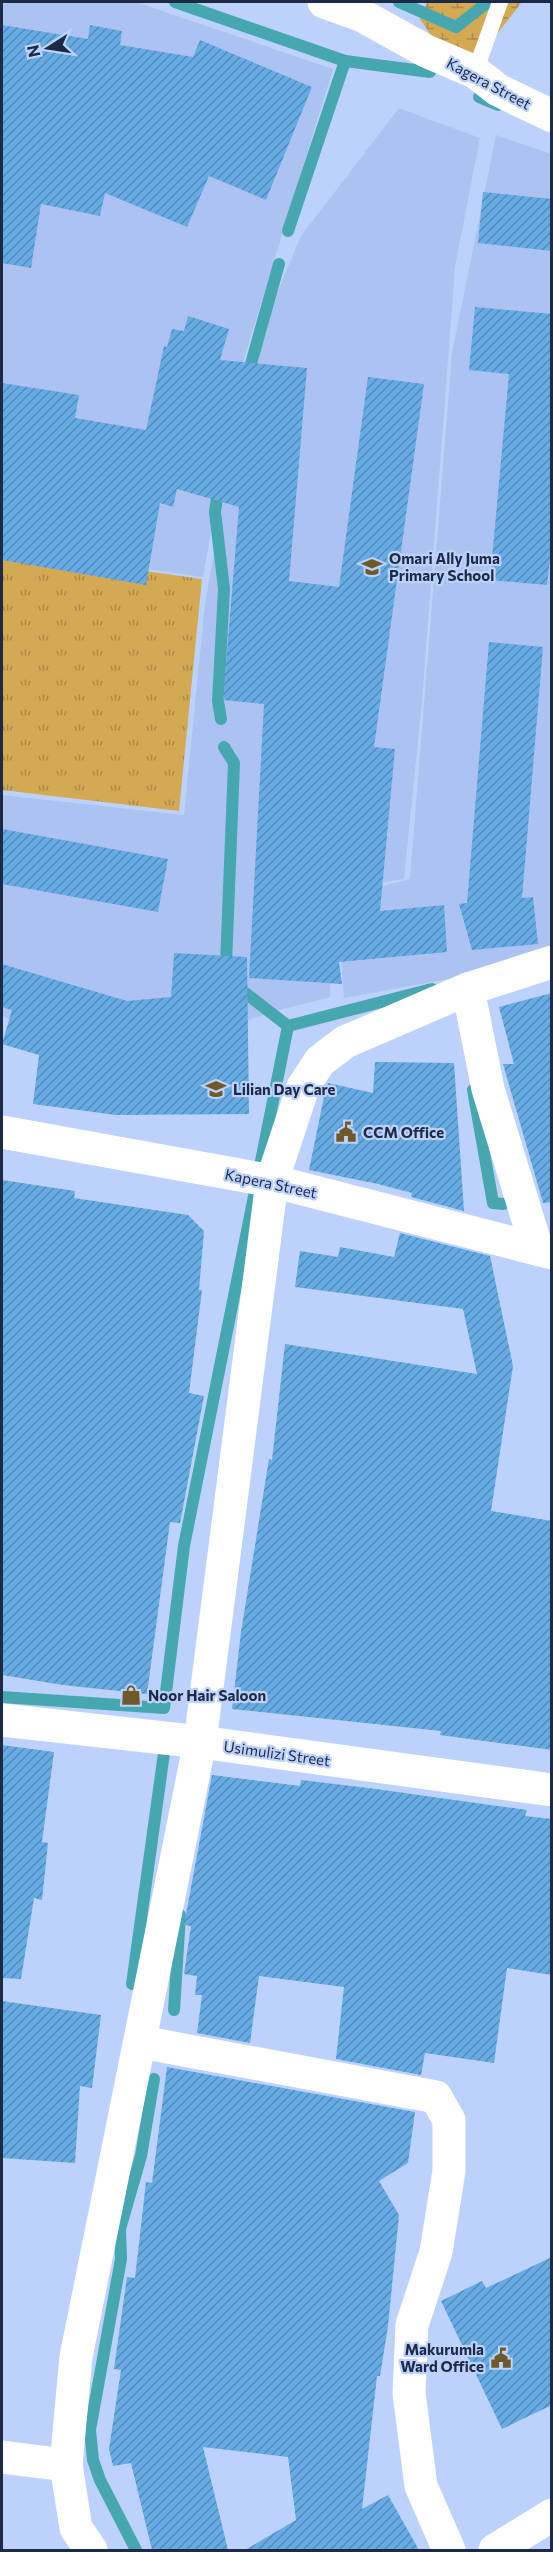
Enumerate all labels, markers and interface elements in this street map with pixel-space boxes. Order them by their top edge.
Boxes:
north arrow [18,18,78,78]
text: N [22,43,43,59]
street label: Kagera Street [444,53,534,113]
place label: Omari Ally Juma Primary School [389,549,500,584]
school or university icon: Omari Ally Juma Primary School [360,555,384,579]
school or university icon: Lilian Day Care [204,1077,228,1101]
place label: Lilian Day Care [233,1080,336,1098]
public building icon: CCM Office [334,1120,358,1144]
place label: CCM Office [363,1123,444,1141]
street label: Kapera Street [223,1164,319,1202]
shop icon: Noor Hair Saloon [119,1683,143,1707]
place label: Noor Hair Saloon [148,1686,266,1704]
street label: Usimulizi Street [223,1737,331,1769]
place label: Makurumla Ward Office [400,2340,484,2375]
public building icon: Makurumla Ward Office [489,2346,513,2370]

